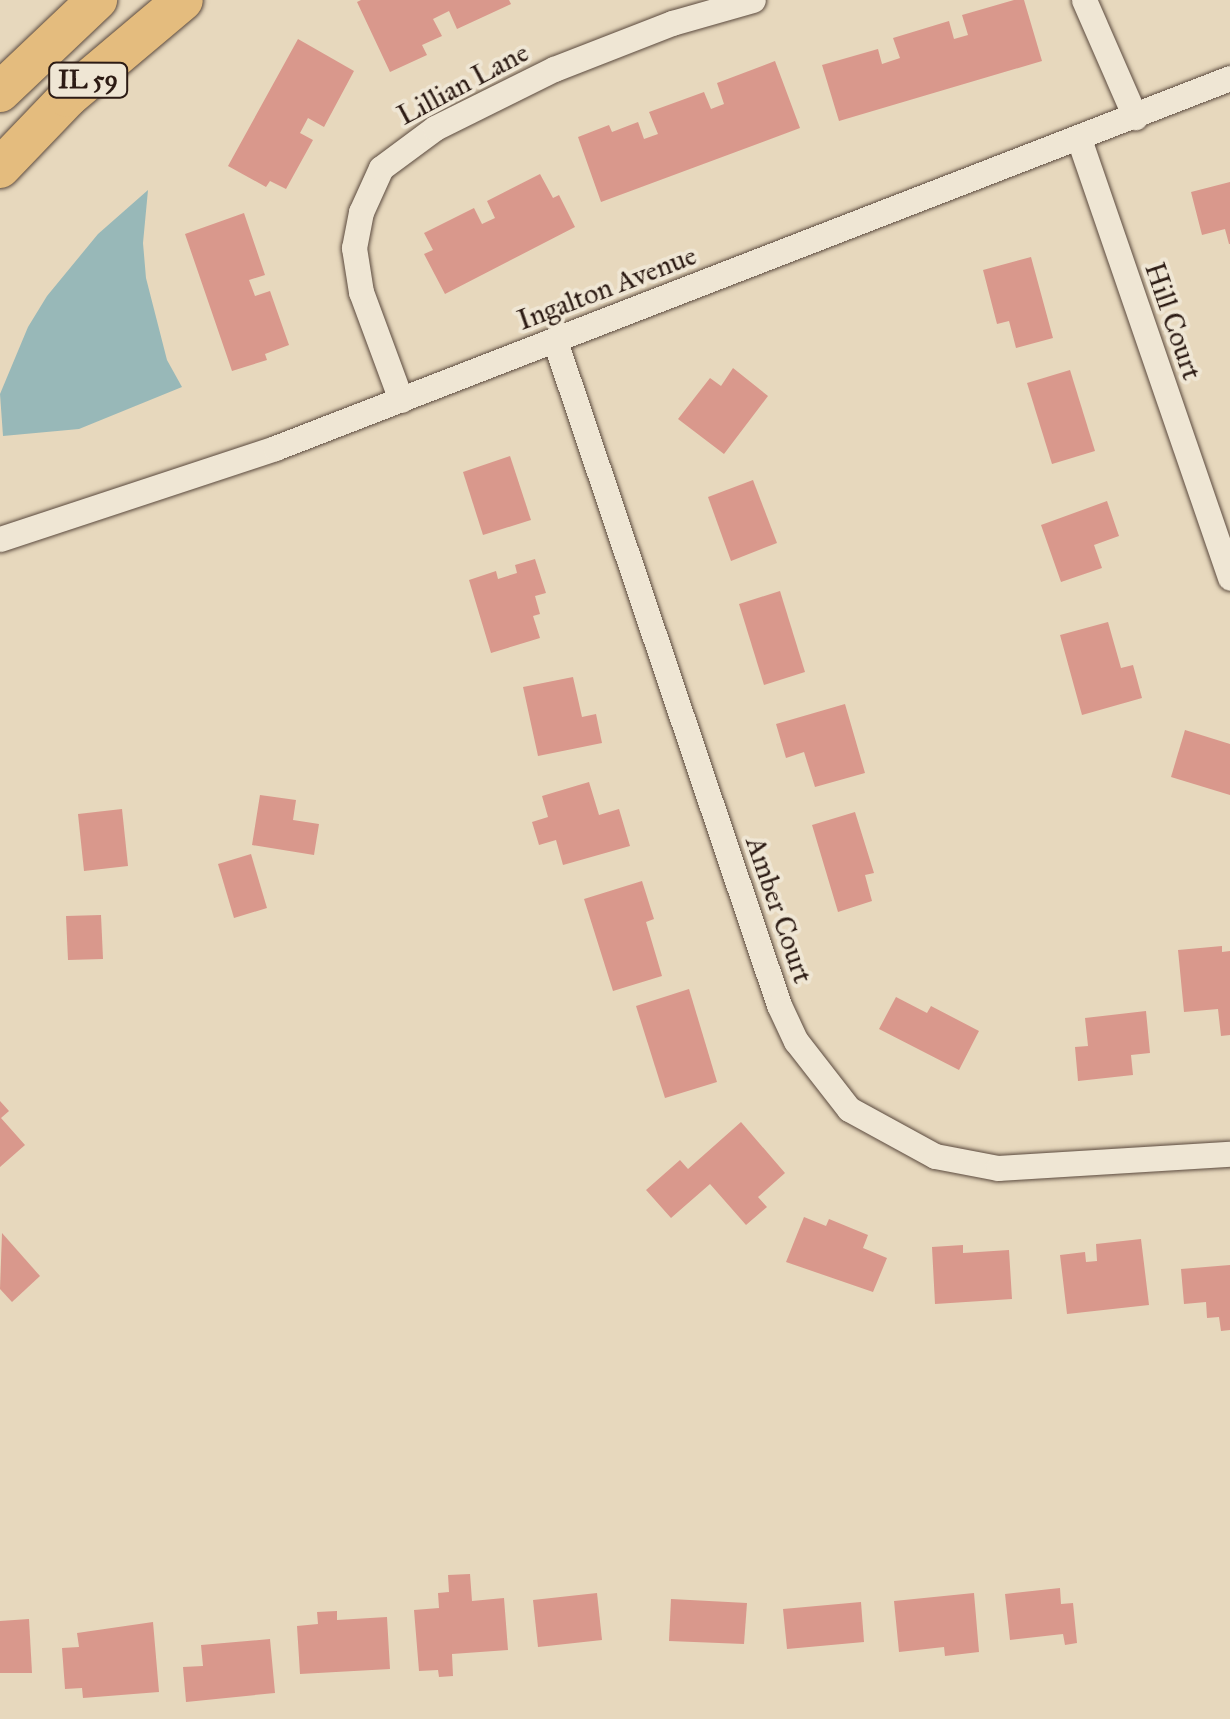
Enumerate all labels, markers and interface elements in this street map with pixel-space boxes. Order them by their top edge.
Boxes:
street label: Lillian Lane [392,35,534,133]
road number: IL 59 [48,60,128,100]
street label: Ingalton Avenue [513,238,701,338]
street label: Hill Court [1137,258,1209,384]
street label: Amber Court [738,832,820,988]

